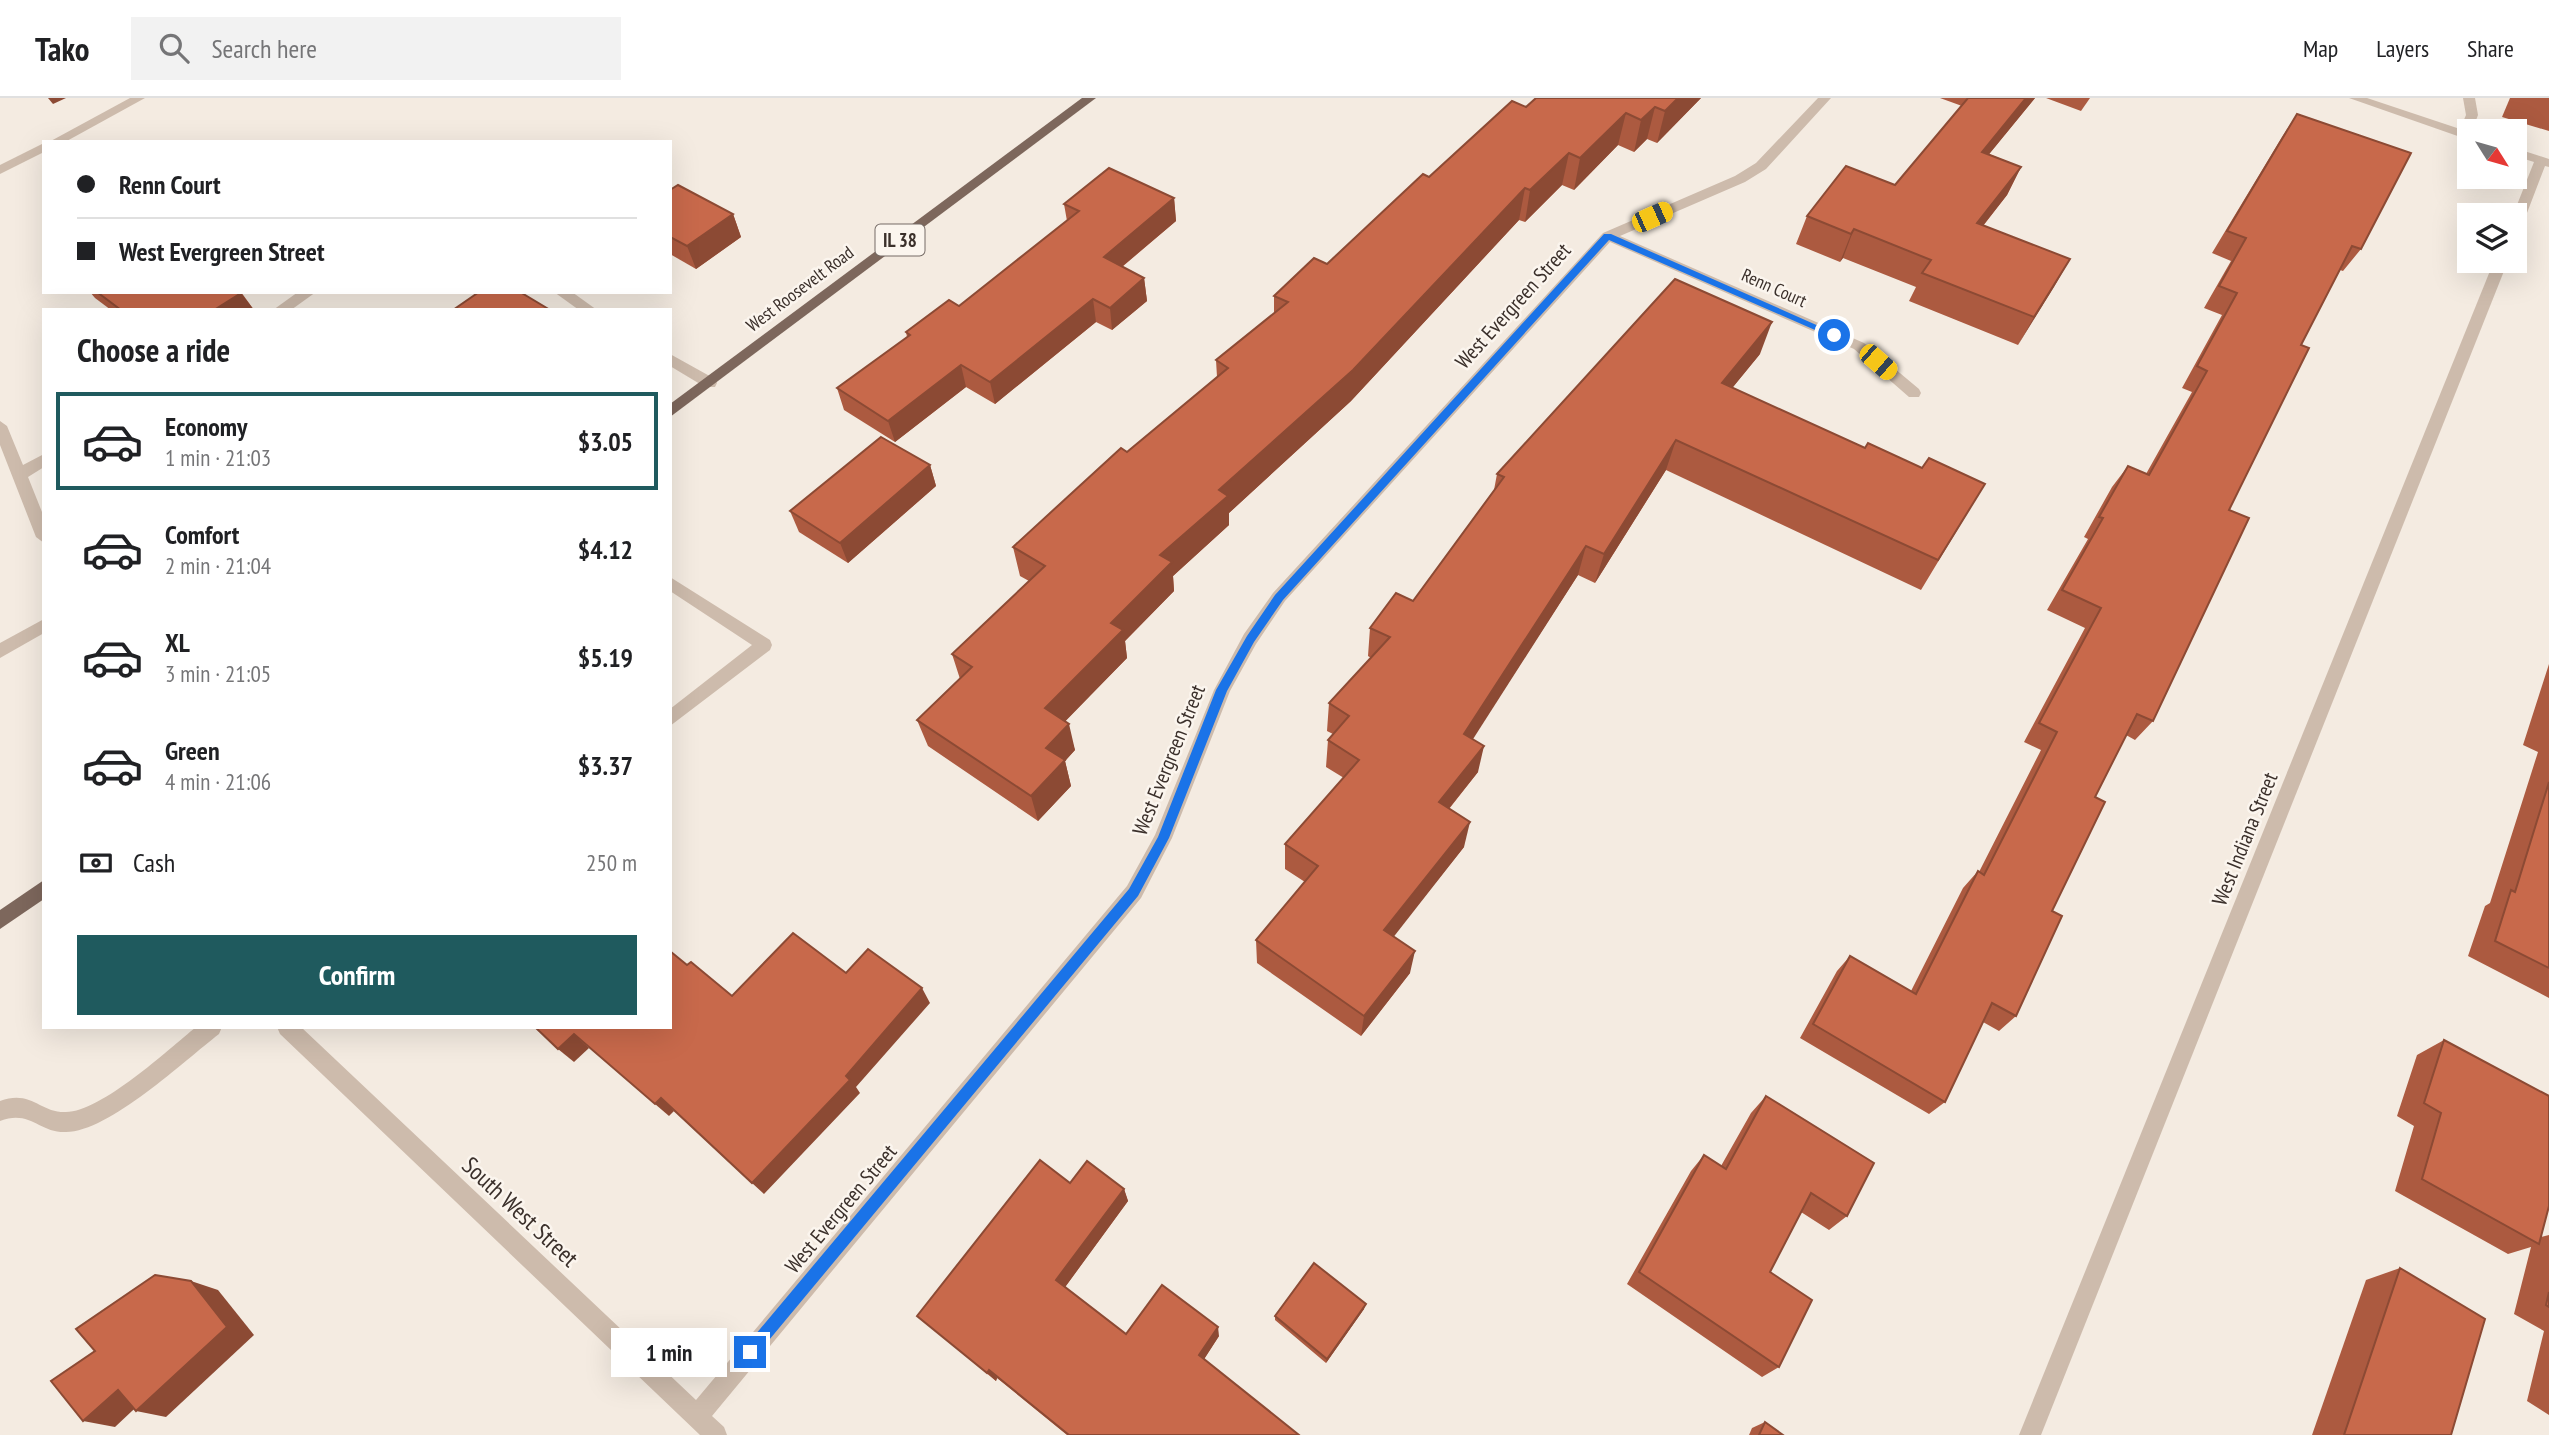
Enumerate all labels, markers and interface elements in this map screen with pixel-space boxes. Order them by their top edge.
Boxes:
search box [131,17,621,80]
text: Tako [35,27,89,70]
icon: search [155,29,193,67]
text: Search here [211,32,317,65]
text: Map [2303,33,2338,64]
text: Layers [2376,33,2429,64]
text: Share [2467,33,2514,64]
north arrow [2457,119,2527,189]
map controls [2457,119,2527,273]
text: Renn Court [119,168,221,201]
car [1629,199,1676,235]
button: layers [2457,203,2527,273]
road number: IL 38 [876,224,925,256]
text: West Evergreen Street [119,235,325,268]
street label: West Evergreen Street [1449,237,1576,374]
street label: West Roosevelt Road [741,241,858,336]
street label: Renn Court [1738,263,1810,312]
route start [1818,319,1850,351]
text: Choose a ride [77,329,230,371]
car [1856,340,1901,384]
icon: car [81,410,144,473]
text: Economy [165,410,247,443]
text: $3.05 [578,425,633,458]
text: 1 min · 21:03 [165,443,271,472]
icon: car [81,518,144,581]
text: Comfort [165,518,239,551]
text: $4.12 [578,533,633,566]
text: 2 min · 21:04 [165,551,271,580]
icon: car [81,626,144,689]
text: XL [165,626,190,659]
text: $5.19 [578,641,633,674]
text: 3 min · 21:05 [165,659,271,688]
street label: West Evergreen Street [1126,680,1211,839]
icon: car [81,734,144,797]
text: Green [165,734,220,767]
text: $3.37 [578,749,633,782]
text: 4 min · 21:06 [165,767,271,796]
street label: West Indiana Street [2206,768,2284,909]
icon: cash [77,844,115,882]
text: Cash [133,846,175,879]
text: 250 m [586,848,637,877]
button: Confirm [77,935,637,1015]
street label: West Evergreen Street [779,1139,903,1279]
street label: South West Street [456,1150,585,1274]
callout: 1 min [610,1328,726,1376]
route end [734,1336,766,1368]
text: 1 min [646,1338,692,1367]

